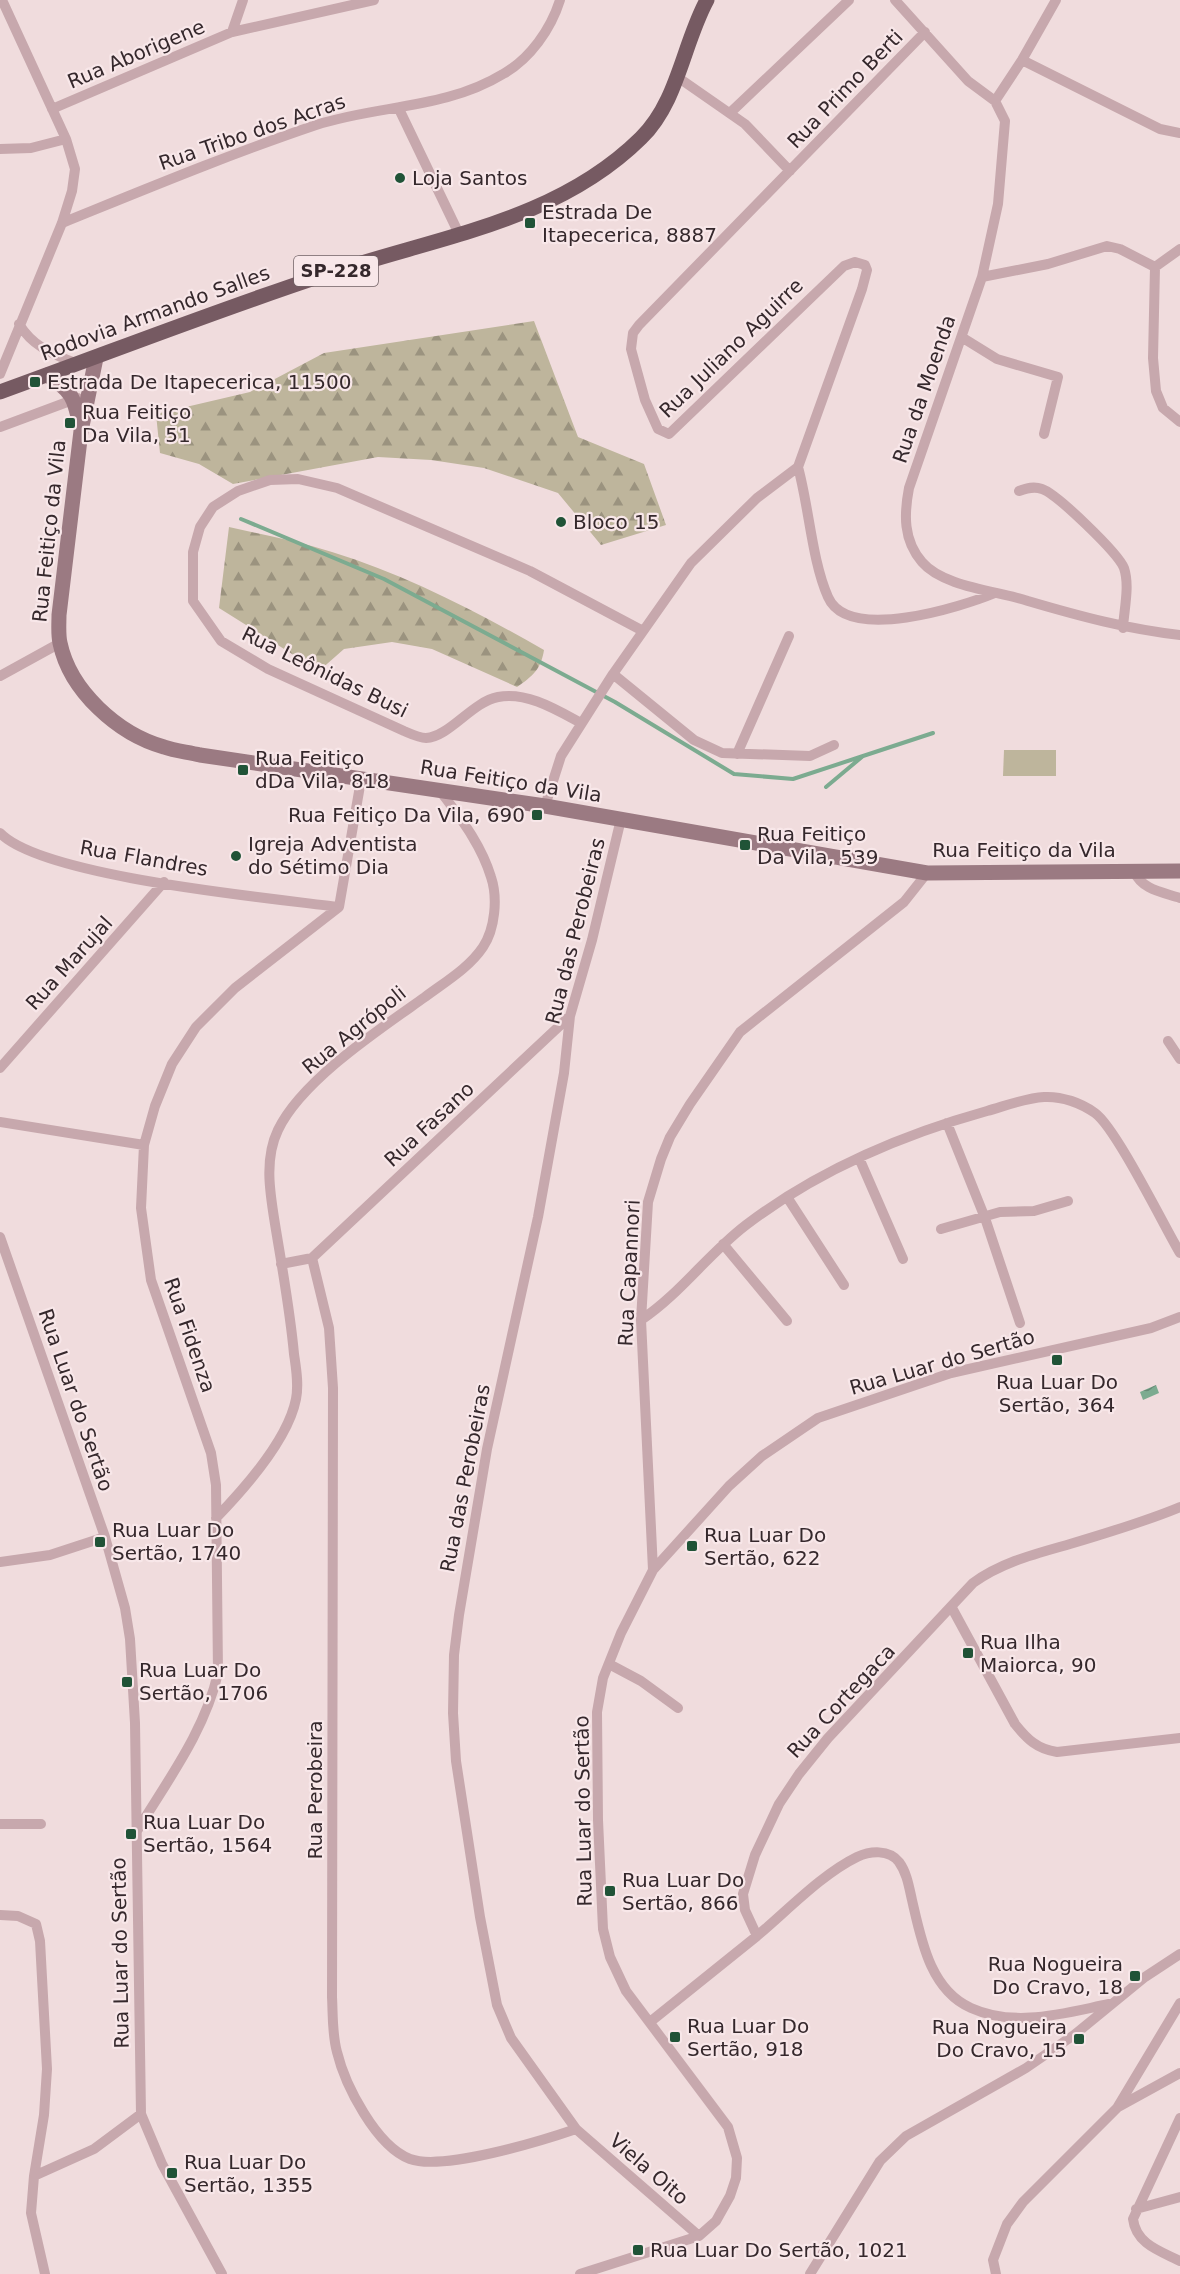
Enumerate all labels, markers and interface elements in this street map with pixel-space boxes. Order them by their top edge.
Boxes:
street label: Rua Aborigene [64,14,208,94]
street label: Rua Primo Berti [782,25,908,153]
street label: Rua Tribo dos Acras [156,89,348,175]
place label: Loja Santos [412,166,527,190]
marker: Loja Santos [393,171,407,185]
place label: Estrada De Itapecerica, 8887 [542,200,717,247]
marker: Estrada De Itapecerica, 8887 [523,216,537,230]
road number: SP-228 [294,256,378,286]
street label: Rodovia Armando Salles [37,260,273,366]
street label: Rua Juliano Aguirre [654,273,808,423]
street label: Rua da Moenda [887,312,961,466]
place label: Estrada De Itapecerica, 11500 [47,370,351,394]
marker: Estrada De Itapecerica, 11500 [28,375,42,389]
place label: Rua Feitiço Da Vila, 51 [82,400,191,447]
marker: Rua Feitiço Da Vila, 51 [63,416,77,430]
street label: Rua Feitiço da Vila [27,439,71,623]
place label: Bloco 15 [573,510,660,534]
marker: Bloco 15 [554,515,568,529]
street label: Rua Leônidas Busi [238,621,412,723]
place label: Rua Feitiço dDa Vila, 818 [255,746,389,793]
street label: Rua Feitiço da Vila [419,755,603,807]
marker: Rua Feitiço dDa Vila, 818 [236,763,250,777]
place label: Rua Feitiço Da Vila, 690 [288,803,525,827]
marker: Rua Feitiço Da Vila, 690 [530,808,544,822]
place label: Rua Feitiço Da Vila, 539 [757,822,879,869]
place label: Igreja Adventista do Sétimo Dia [248,832,418,879]
street label: Rua Flandres [78,835,210,881]
street label: Rua das Perobeiras [540,835,610,1027]
marker: Rua Feitiço Da Vila, 539 [738,838,752,852]
street label: Rua Feitiço da Vila [932,838,1116,862]
marker: Igreja Adventista do Sétimo Dia [229,849,243,863]
street label: Rua Marujal [21,911,117,1015]
street label: Rua Agrópoli [297,981,411,1079]
street label: Rua Fasano [379,1076,479,1172]
street label: Rua Capannori [613,1199,645,1347]
street label: Rua Fidenza [159,1274,221,1396]
street label: Rua Luar do Sertão [33,1306,119,1494]
street label: Rua Luar do Sertão [847,1324,1037,1400]
marker: Rua Luar Do Sertão, 364 [1050,1353,1064,1367]
place label: Rua Luar Do Sertão, 364 [996,1370,1118,1417]
street label: Rua das Perobeiras [435,1382,495,1574]
place label: Rua Luar Do Sertão, 1740 [112,1518,241,1565]
place label: Rua Luar Do Sertão, 622 [704,1523,826,1570]
marker: Rua Luar Do Sertão, 1740 [93,1535,107,1549]
marker: Rua Luar Do Sertão, 622 [685,1539,699,1553]
place label: Rua Ilha Maiorca, 90 [980,1630,1097,1677]
street label: Rua Cortegaca [782,1639,900,1763]
marker: Rua Ilha Maiorca, 90 [961,1646,975,1660]
place label: Rua Luar Do Sertão, 1706 [139,1658,268,1705]
marker: Rua Luar Do Sertão, 1706 [120,1675,134,1689]
street label: Rua Luar do Sertão [569,1715,597,1907]
street label: Rua Perobeira [303,1721,327,1860]
place label: Rua Luar Do Sertão, 1564 [143,1810,272,1857]
marker: Rua Luar Do Sertão, 1564 [124,1827,138,1841]
street label: Rua Luar do Sertão [106,1857,134,2049]
place label: Rua Luar Do Sertão, 866 [622,1868,744,1915]
marker: Rua Luar Do Sertão, 866 [603,1884,617,1898]
place label: Rua Nogueira Do Cravo, 18 [988,1952,1123,1999]
marker: Rua Nogueira Do Cravo, 18 [1128,1969,1142,1983]
place label: Rua Luar Do Sertão, 918 [687,2014,809,2061]
place label: Rua Nogueira Do Cravo, 15 [932,2015,1067,2062]
marker: Rua Luar Do Sertão, 918 [668,2030,682,2044]
marker: Rua Nogueira Do Cravo, 15 [1072,2032,1086,2046]
street label: Viela Oito [605,2128,693,2210]
place label: Rua Luar Do Sertão, 1355 [184,2150,313,2197]
marker: Rua Luar Do Sertão, 1355 [165,2166,179,2180]
place label: Rua Luar Do Sertão, 1021 [650,2238,908,2262]
marker: Rua Luar Do Sertão, 1021 [631,2243,645,2257]

